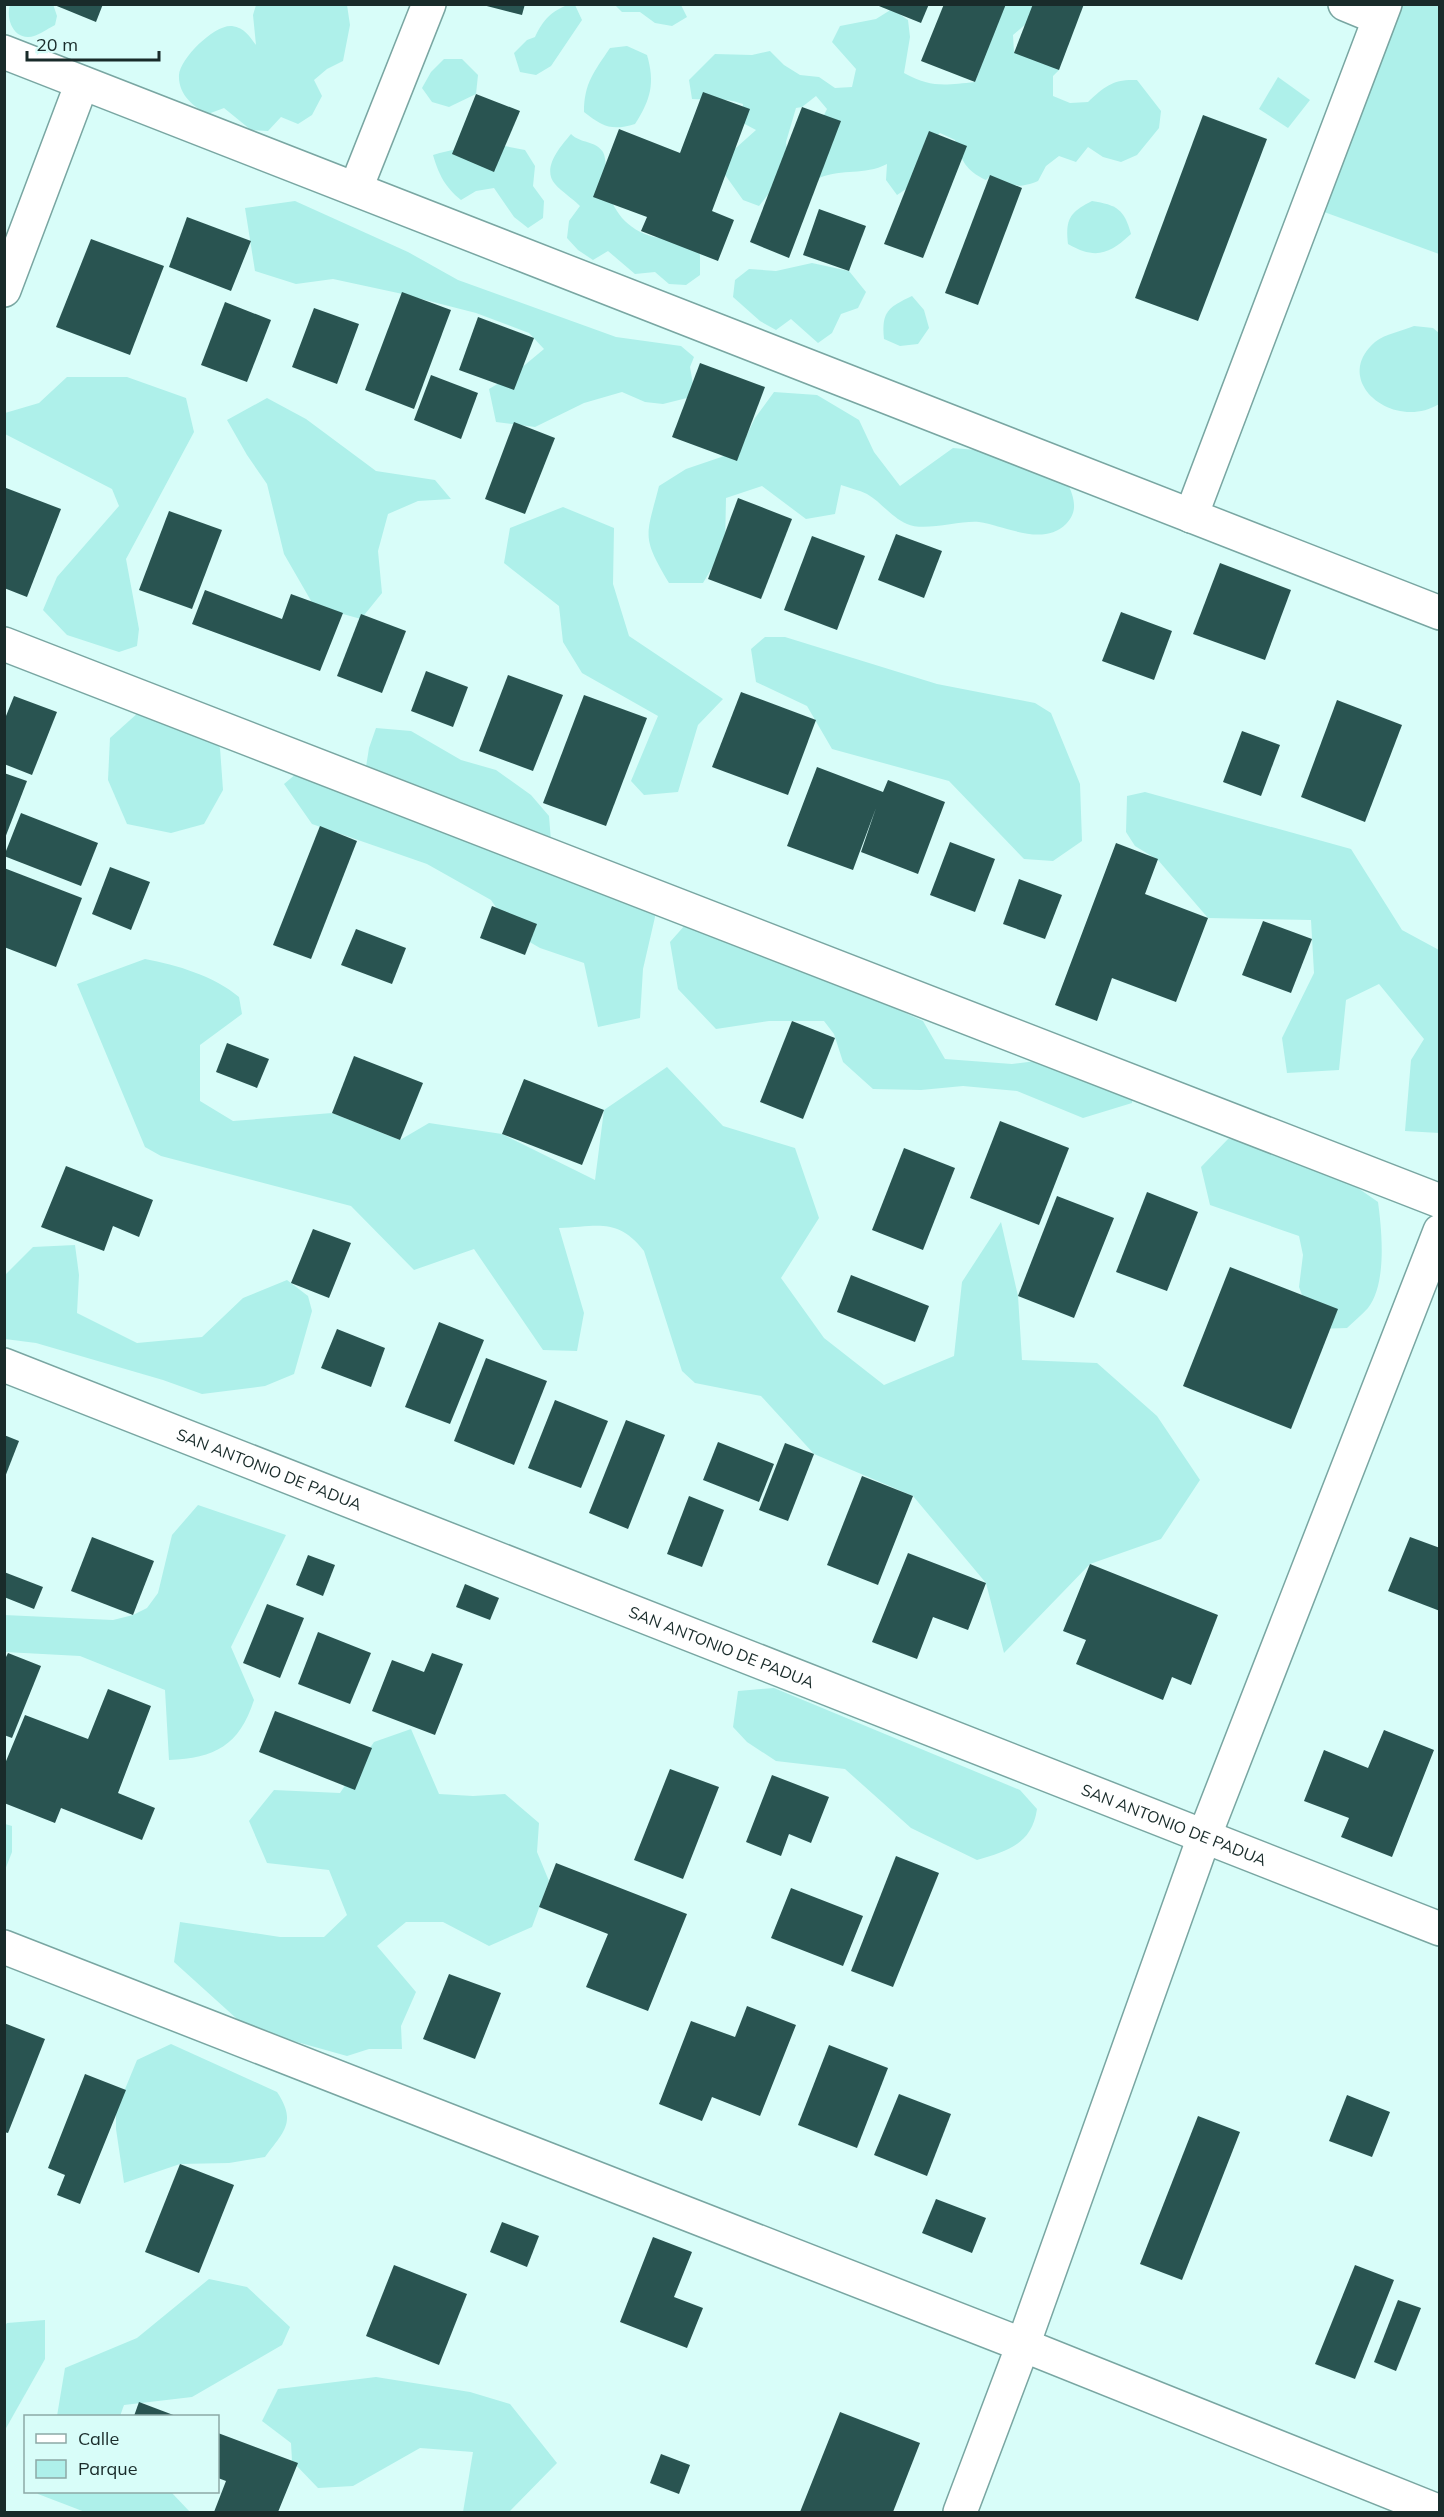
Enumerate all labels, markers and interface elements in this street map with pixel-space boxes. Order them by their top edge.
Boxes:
scale bar [27,24,159,62]
text: 20 m [36,33,78,56]
street label: SAN ANTONIO DE PADUA [174,1424,365,1515]
street label: SAN ANTONIO DE PADUA [626,1601,817,1692]
street label: SAN ANTONIO DE PADUA [1078,1779,1270,1870]
legend [24,2415,219,2493]
text: Calle [78,2427,119,2450]
text: Parque [78,2457,137,2480]

